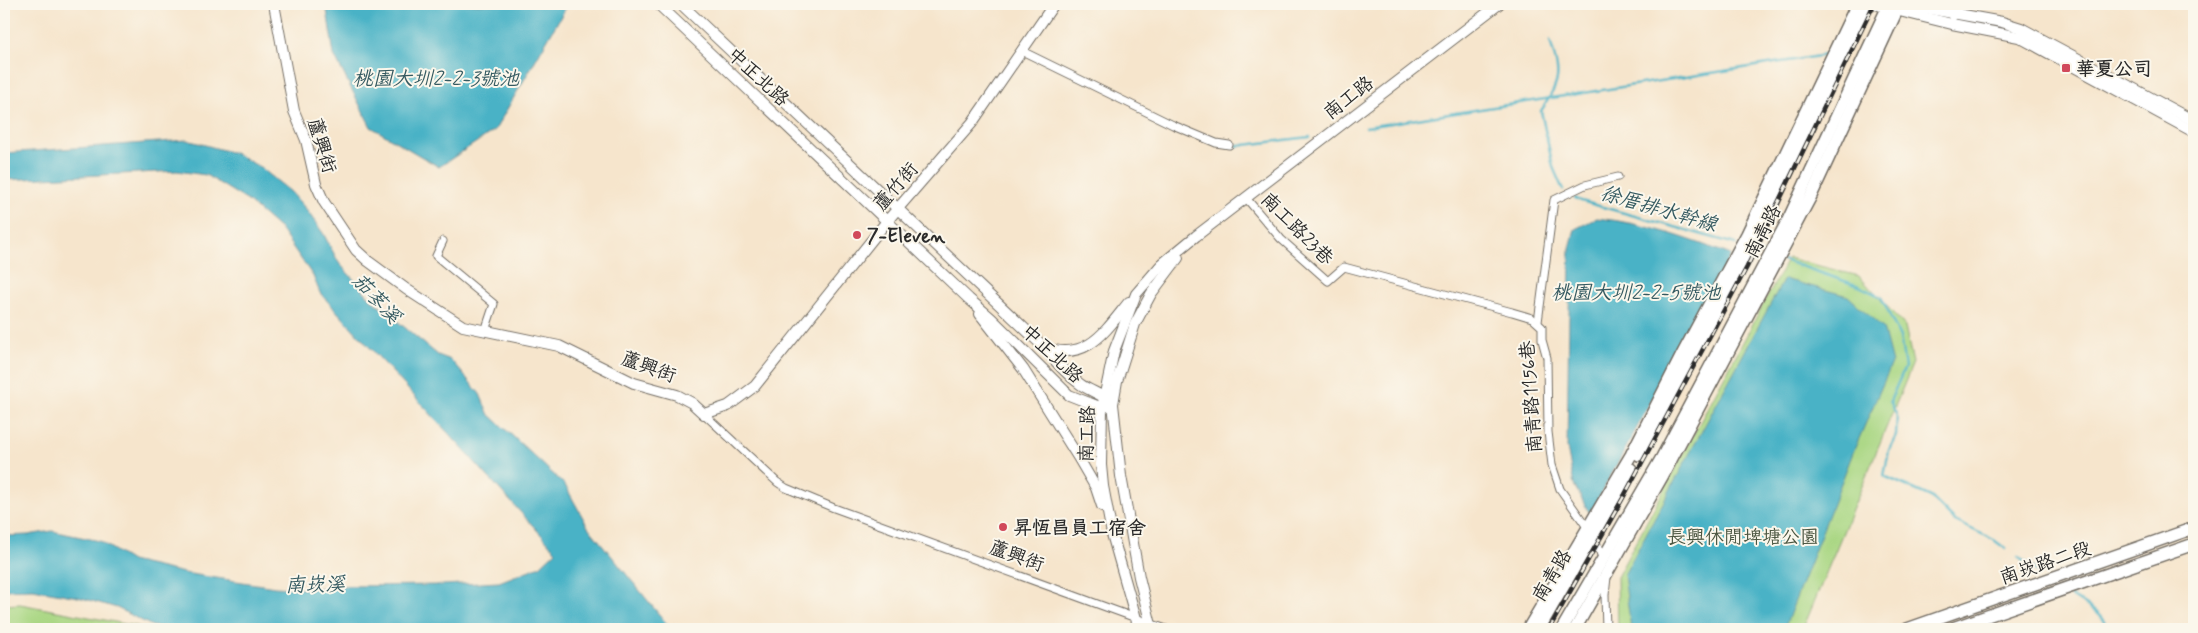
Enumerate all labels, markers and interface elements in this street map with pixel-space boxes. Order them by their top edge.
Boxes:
street label: 中正北路 [722,42,794,112]
place label: 華夏公司 [2076,57,2152,82]
marker: 華夏公司 [2060,62,2072,74]
water label: 桃園大圳2-2-3號池 [353,66,520,93]
street label: 南工路 [1319,71,1379,126]
street label: 蘆興街 [301,115,342,176]
street label: 蘆竹街 [868,157,924,217]
water label: 徐厝排水幹線 [1597,180,1721,239]
street label: 南工路23巷 [1255,187,1339,271]
street label: 南青路 [1739,201,1787,263]
place label: 7-Eleven [867,224,945,249]
marker: 7-Eleven [851,229,863,241]
water label: 茄苳溪 [346,268,407,331]
water label: 桃園大圳2-2-5號池 [1551,280,1722,307]
street label: 中正北路 [1016,319,1088,389]
street label: 南青路1156巷 [1515,340,1548,454]
street label: 蘆興街 [617,346,680,389]
street label: 南工路 [1074,405,1101,463]
place label: 昇恆昌員工宿舍 [1013,516,1146,541]
marker: 昇恆昌員工宿舍 [997,521,1009,533]
park label: 長興休閒埤塘公園 [1667,525,1819,550]
street label: 蘆興街 [985,535,1048,578]
street label: 南崁路二段 [1996,536,2094,591]
street label: 南青路 [1527,545,1578,607]
water label: 南崁溪 [285,571,346,600]

